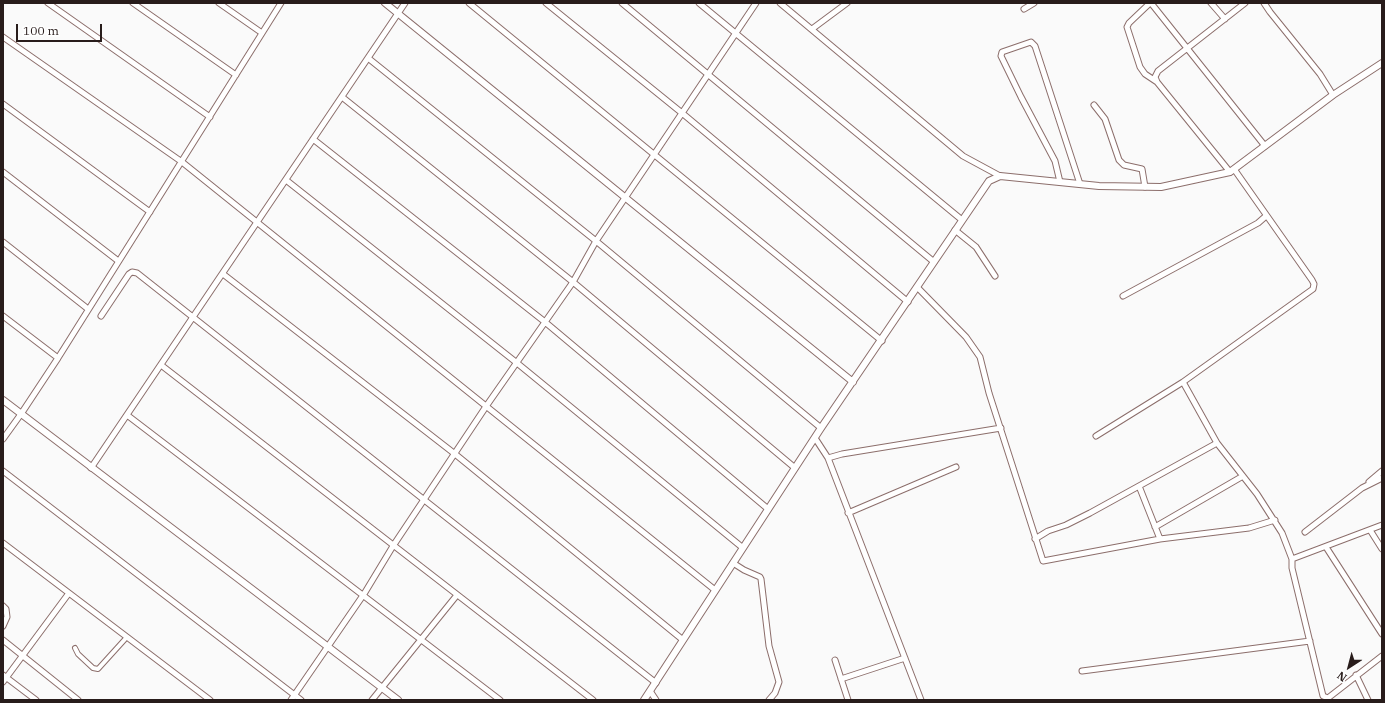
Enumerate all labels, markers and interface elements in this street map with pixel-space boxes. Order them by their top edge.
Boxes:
scale bar [18,16,104,42]
text: 100 m [23,23,59,38]
north arrow [1329,647,1369,687]
text: N [1334,668,1350,685]

